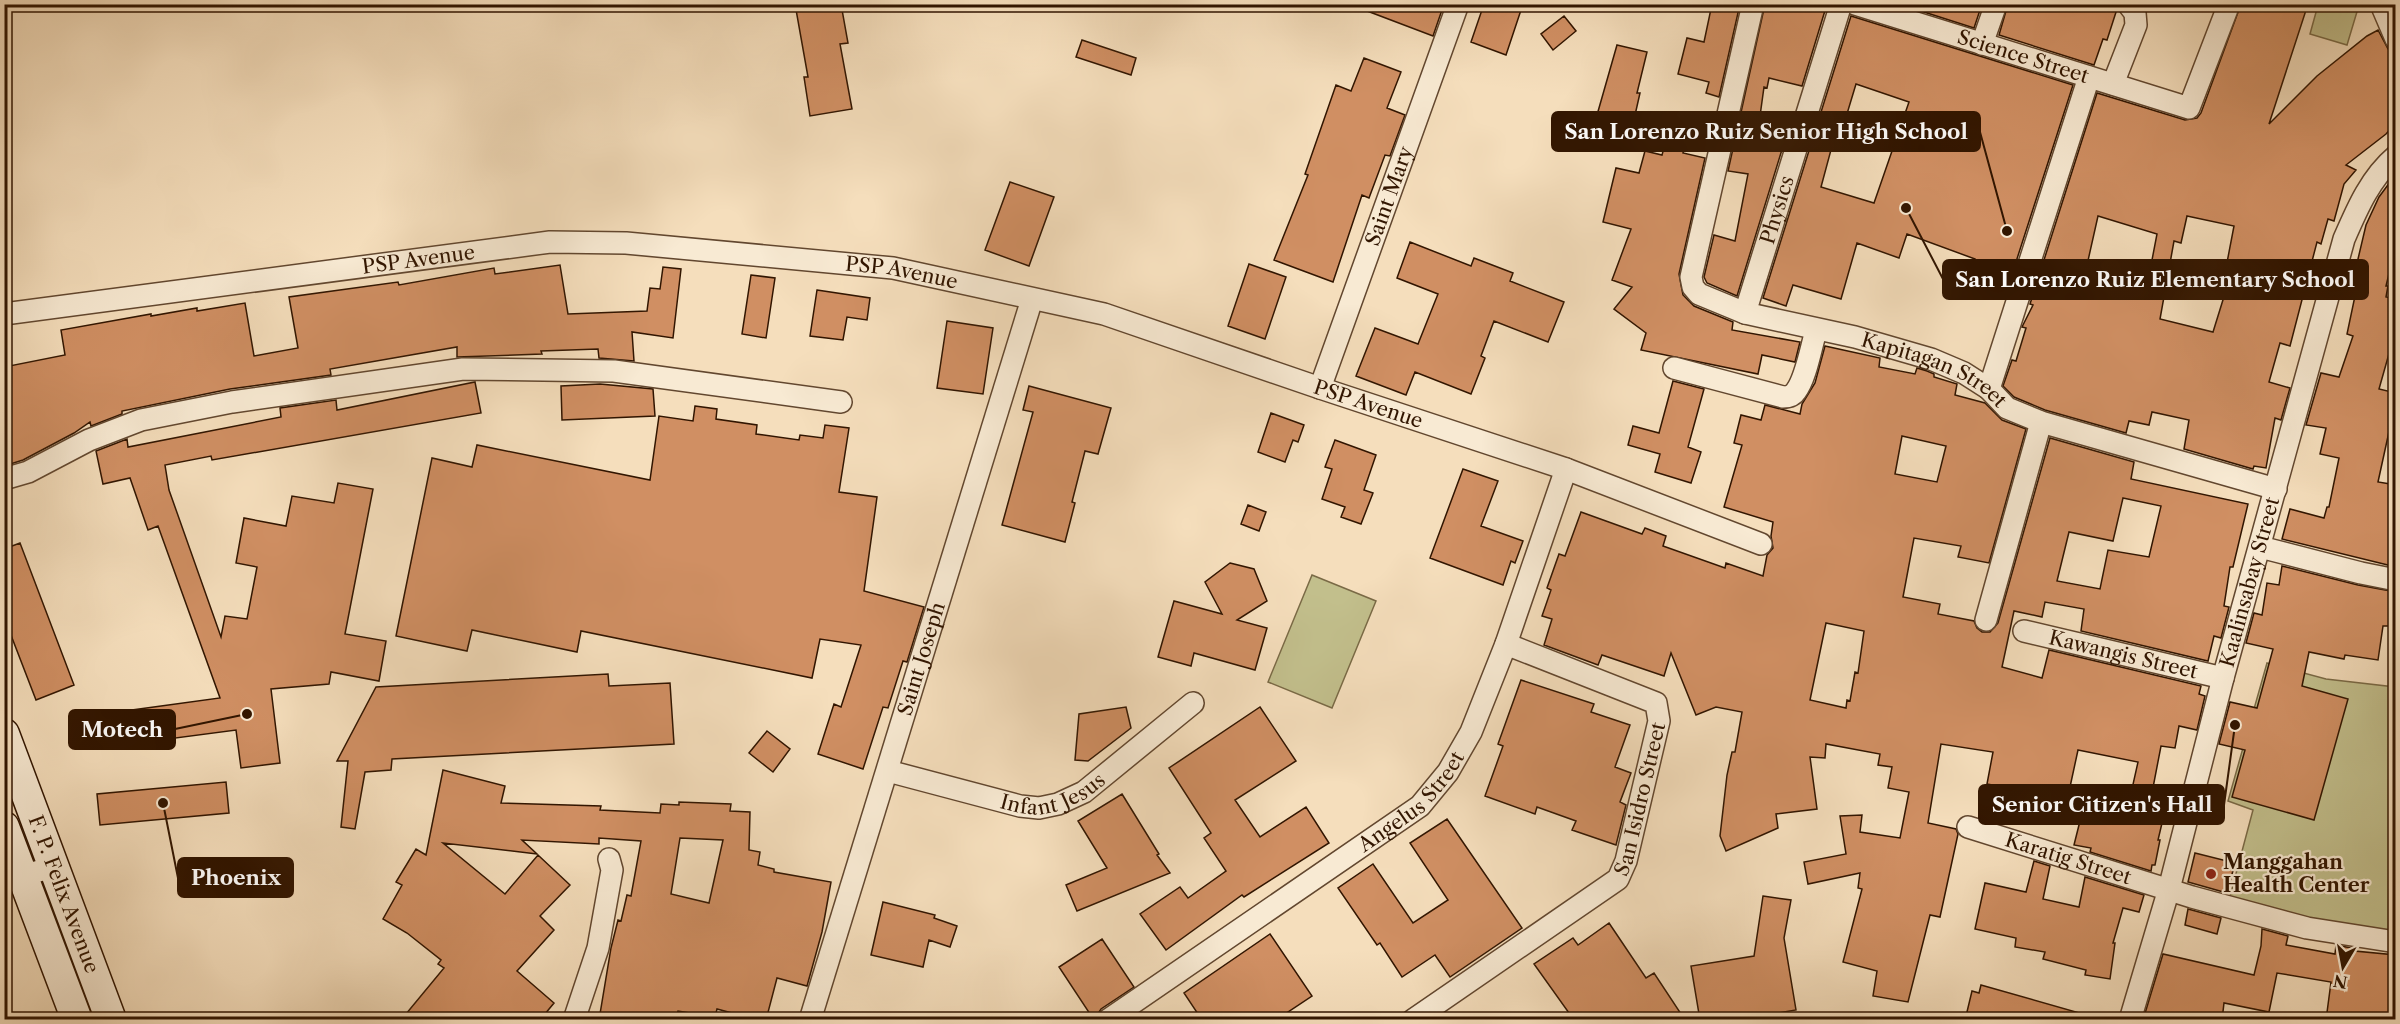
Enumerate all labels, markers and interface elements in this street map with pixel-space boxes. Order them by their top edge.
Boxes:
street label: Science Street [1955,25,2092,88]
callout: San Lorenzo Ruiz Senior High School [1552,112,1980,151]
text: San Lorenzo Ruiz Senior High School [1564,119,1968,144]
street label: Saint Mary [1360,142,1418,249]
street label: Physics [1755,173,1799,247]
street label: PSP Avenue [361,240,476,279]
street label: PSP Avenue [844,252,960,294]
callout: San Lorenzo Ruiz Elementary School [1943,260,2368,299]
text: San Lorenzo Ruiz Elementary School [1955,267,2355,292]
street label: Kapitagan Street [1859,328,2012,412]
street label: PSP Avenue [1311,375,1426,433]
street label: Kaalinsabay Street [2215,494,2284,670]
street label: Saint Joseph [892,599,950,718]
street label: Kawangis Street [2046,625,2200,684]
callout: Motech [69,710,175,749]
text: Motech [81,717,164,742]
street label: San Isidro Street [1609,720,1670,880]
street label: Angelus Street [1353,747,1469,857]
street label: Infant Jesus [998,768,1110,820]
callout: Senior Citizen's Hall [1979,785,2224,824]
text: Senior Citizen's Hall [1992,792,2212,817]
street label: F. P. Felix Avenue [23,812,104,976]
street label: Karatig Street [2002,827,2134,889]
place label: Manggahan Health Center [2223,850,2370,897]
callout: Phoenix [178,858,293,897]
text: Phoenix [191,865,281,890]
marker: Manggahan Health Center [2204,867,2218,881]
north arrow [2313,937,2373,997]
text: N [2332,971,2349,993]

